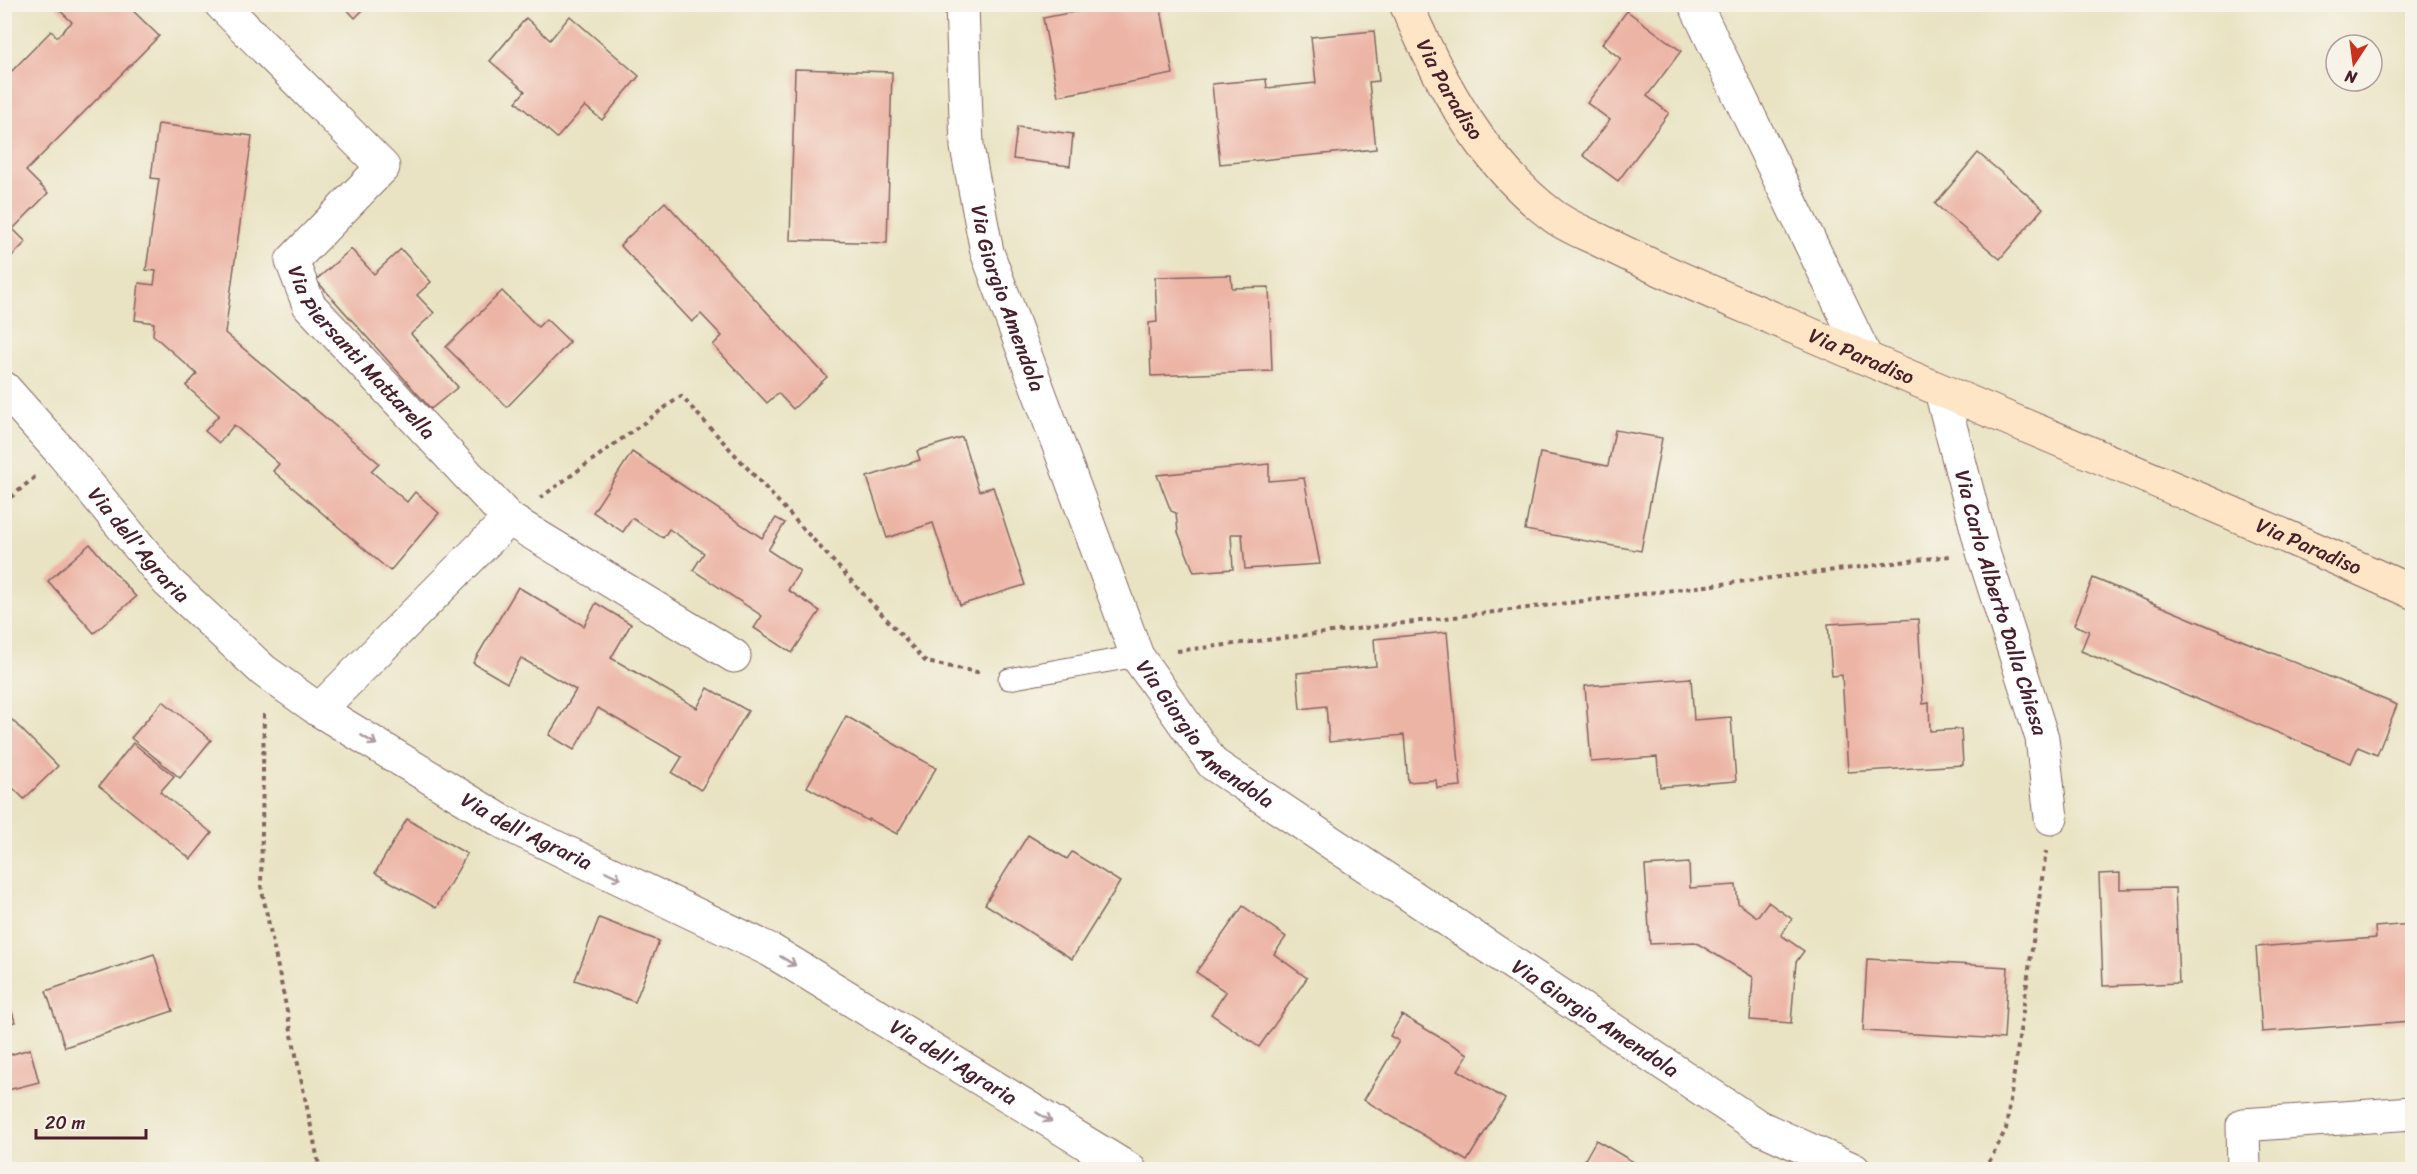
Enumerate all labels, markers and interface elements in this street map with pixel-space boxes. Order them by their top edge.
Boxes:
street label: Via Paradiso [1405,32,1494,149]
north arrow [2324,33,2384,93]
text: N [2341,62,2360,93]
street label: Via Giorgio Amendola [959,202,1056,397]
street label: Via Piersanti Mattarella [276,260,446,450]
street label: Via Paradiso [1802,317,1921,396]
street label: Via Carlo Alberto Dalla Chiesa [1943,466,2059,741]
street label: Via dell'Agraria [78,478,199,613]
street label: Via Paradiso [2250,506,2368,586]
street label: Via Giorgio Amendola [1126,651,1283,819]
one-way arrow [360,735,377,747]
street label: Via dell'Agraria [453,781,599,881]
one-way arrow [604,870,622,882]
street label: Via Giorgio Amendola [1503,948,1687,1088]
one-way arrow [779,956,796,968]
street label: Via dell'Agraria [882,1008,1025,1116]
scale bar [36,1102,146,1140]
text: 20 m [45,1107,85,1139]
one-way arrow [1035,1112,1052,1124]

